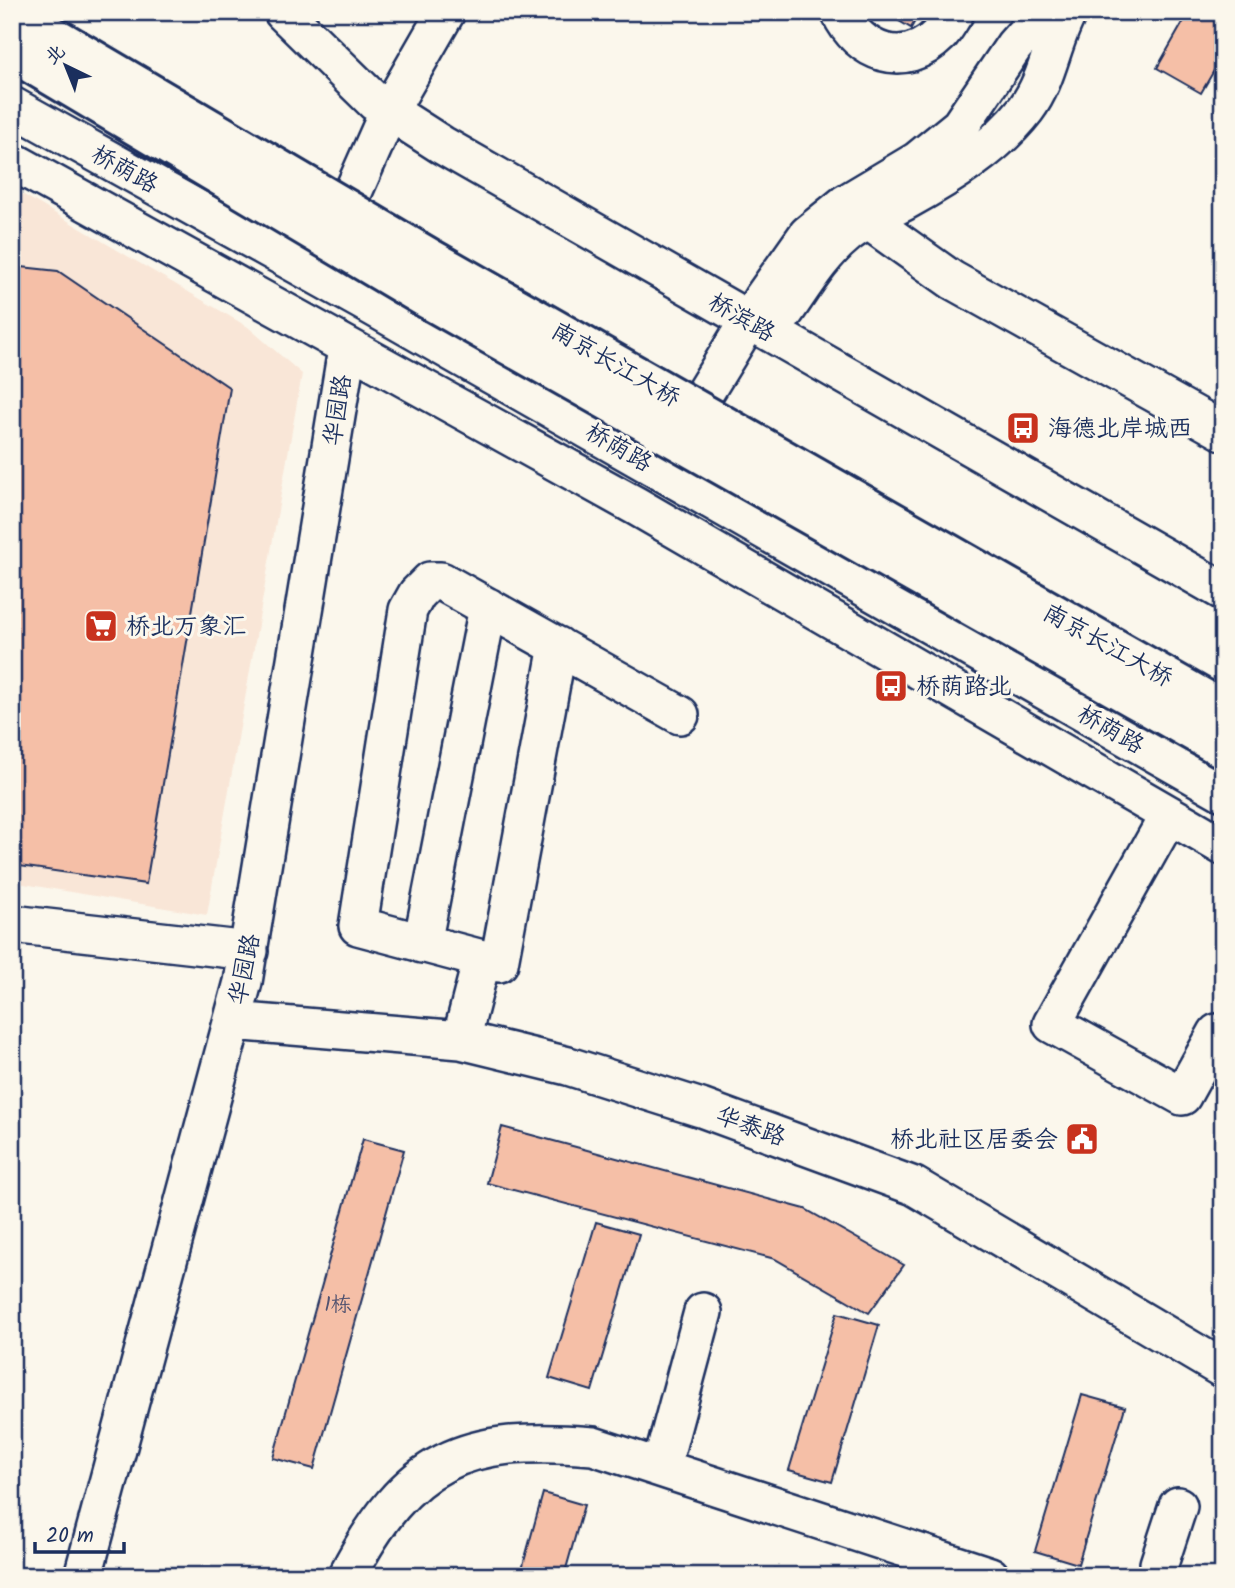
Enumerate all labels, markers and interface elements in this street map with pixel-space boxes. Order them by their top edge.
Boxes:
north arrow [32,32,102,102]
text: 北 [39,38,73,72]
street label: 桥荫路 [83,136,165,205]
street label: 桥滨路 [700,283,782,353]
street label: 南京长江大桥 [543,312,687,418]
street label: 华园路 [314,372,363,449]
bus stop icon: 海德北岸城西 [1004,409,1042,447]
place label: 海德北岸城西 [1048,410,1192,449]
street label: 桥荫路 [577,413,659,483]
street label: 南京长江大桥 [1035,594,1180,698]
supermarket icon: 桥北万象汇 [82,607,120,645]
place label: 桥北万象汇 [126,608,246,647]
bus stop icon: 桥荫路北 [872,667,910,705]
place label: 桥荫路北 [916,668,1012,707]
street label: 桥荫路 [1069,695,1151,765]
street label: 华园路 [219,930,272,1009]
street label: 华泰路 [710,1097,791,1158]
public building icon: 桥北社区居委会 [1063,1120,1101,1158]
place label: 桥北社区居委会 [890,1121,1058,1160]
house number: 1栋 [324,1289,352,1322]
scale bar [35,1511,124,1555]
text: 20 m [46,1520,94,1553]

